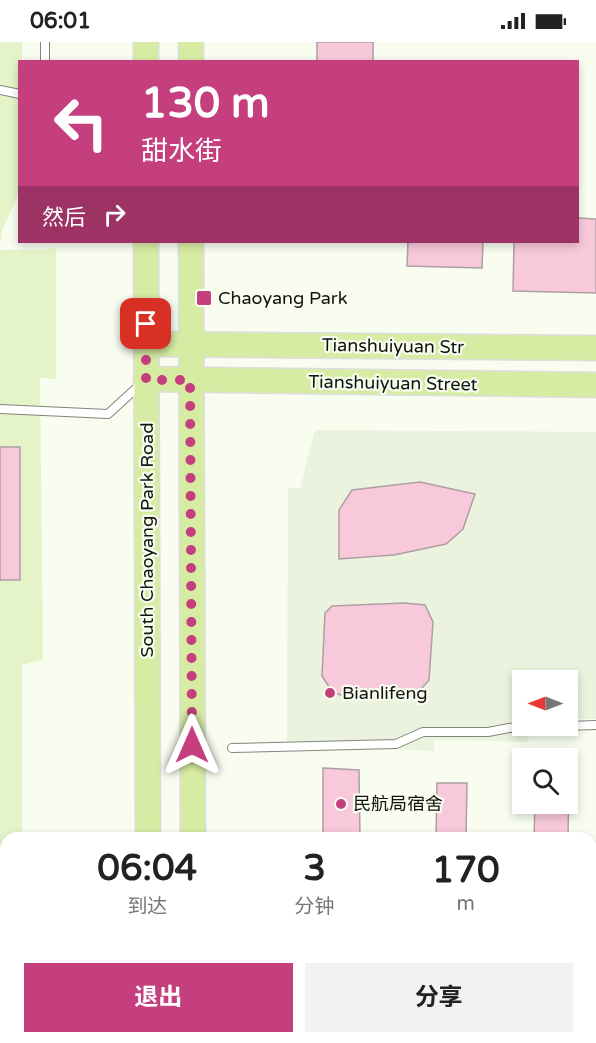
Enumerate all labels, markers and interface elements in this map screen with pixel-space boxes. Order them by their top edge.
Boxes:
text: 06:01 [30,8,91,34]
text: 130 m [141,78,270,129]
icon: left [42,84,120,162]
text: 甜水街 [141,135,222,168]
icon: right [98,198,131,231]
text: 然后 [42,205,86,231]
place label: Chaoyang Park [218,287,348,309]
marker: Chaoyang Park [195,289,213,307]
pin [120,298,171,349]
icon: arrive [129,307,162,340]
street label: Tianshuiyuan Str [322,334,464,358]
street label: Tianshuiyuan Street [308,371,478,395]
street label: South Chaoyang Park Road [136,423,158,657]
north arrow [512,670,578,736]
map controls [512,670,578,814]
place label: Bianlifeng [342,682,428,704]
marker: Bianlifeng [323,686,337,700]
position arrow [160,713,224,777]
button: search [512,748,578,814]
place label: 民航局宿舍 [353,793,443,815]
marker: 民航局宿舍 [334,797,348,811]
text: 06:04 [97,847,197,890]
text: 3 [303,847,326,890]
text: 170 [432,849,500,892]
text: m [457,892,475,916]
text: 到达 [127,895,167,919]
text: 分钟 [294,895,334,919]
button: 退出 [24,963,293,1032]
button: 分享 [305,963,573,1032]

